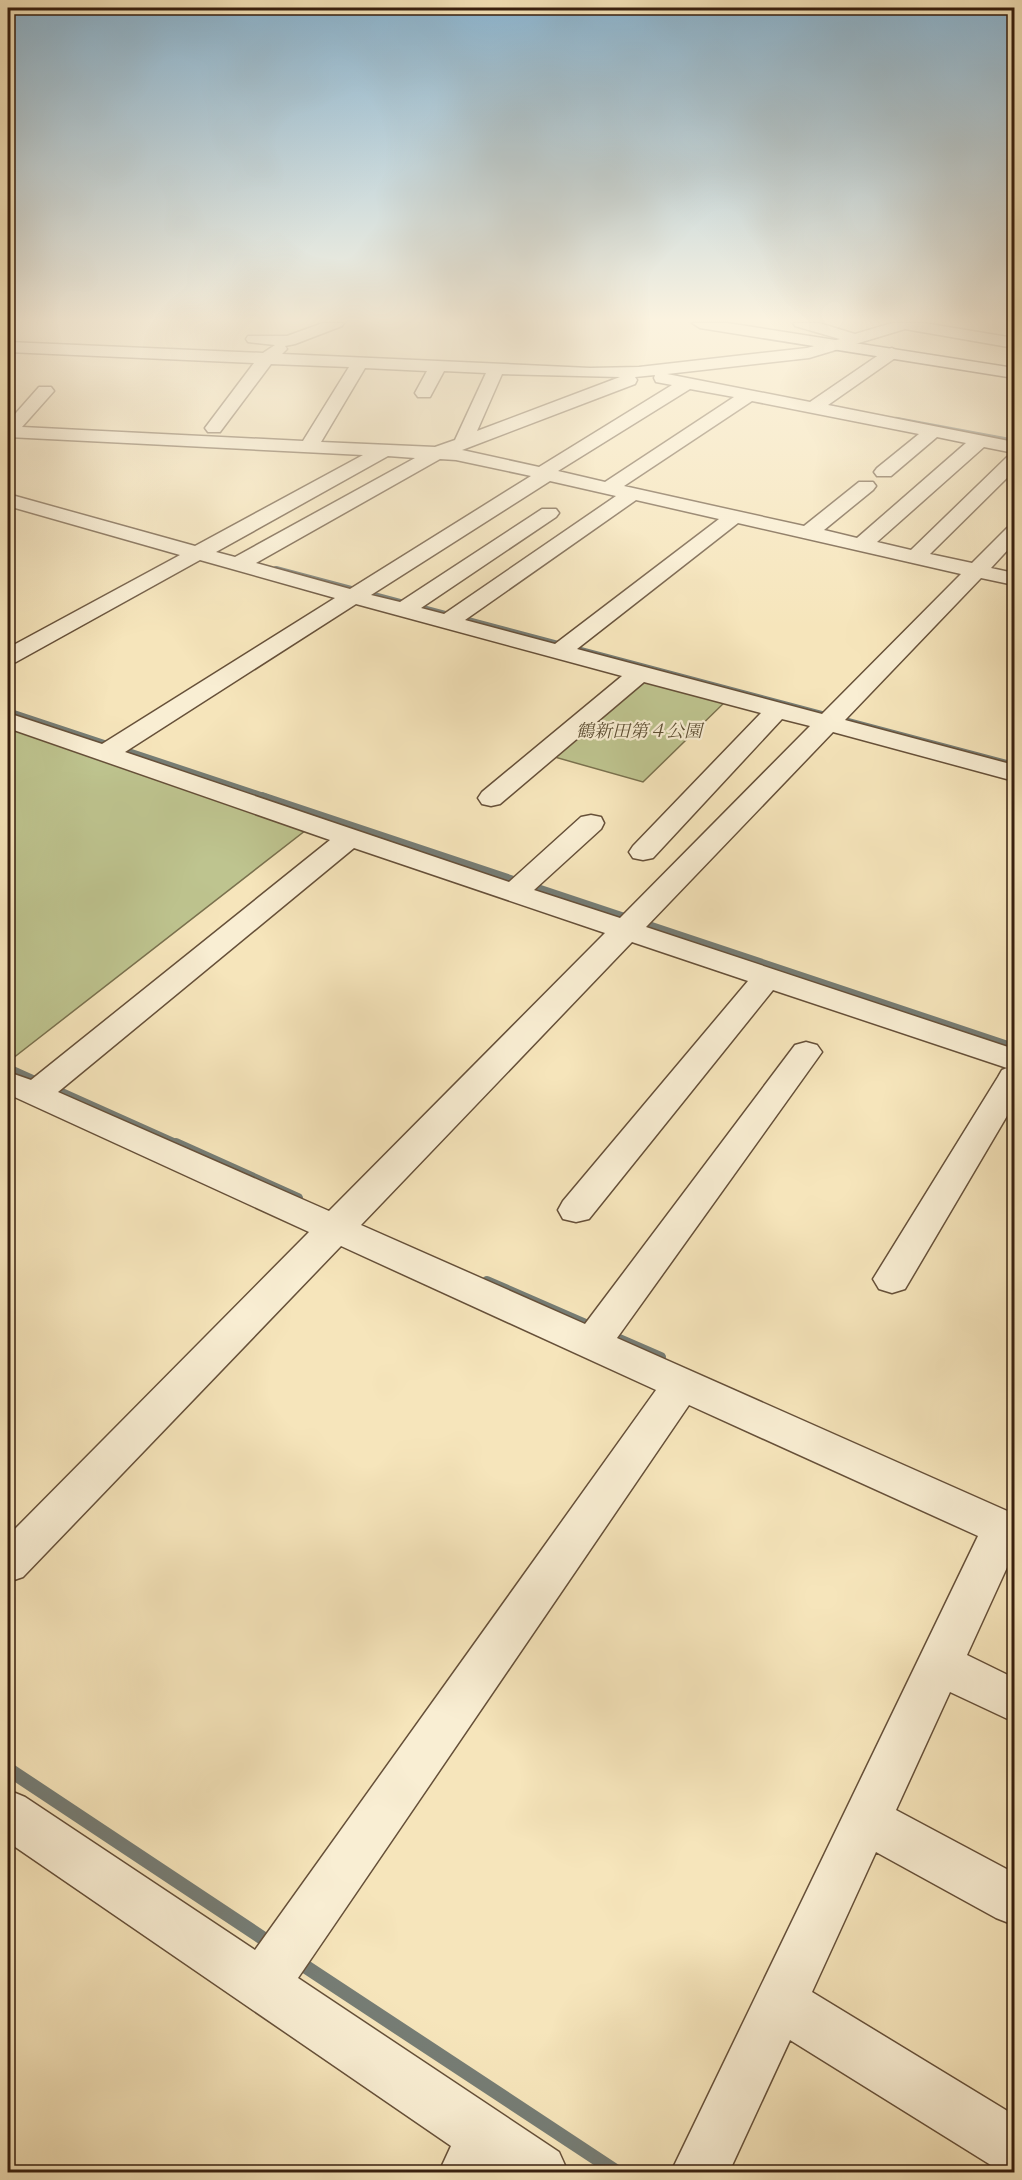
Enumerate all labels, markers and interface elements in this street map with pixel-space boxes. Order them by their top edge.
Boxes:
park label: 鶴新田第４公園 [576,720,705,743]

